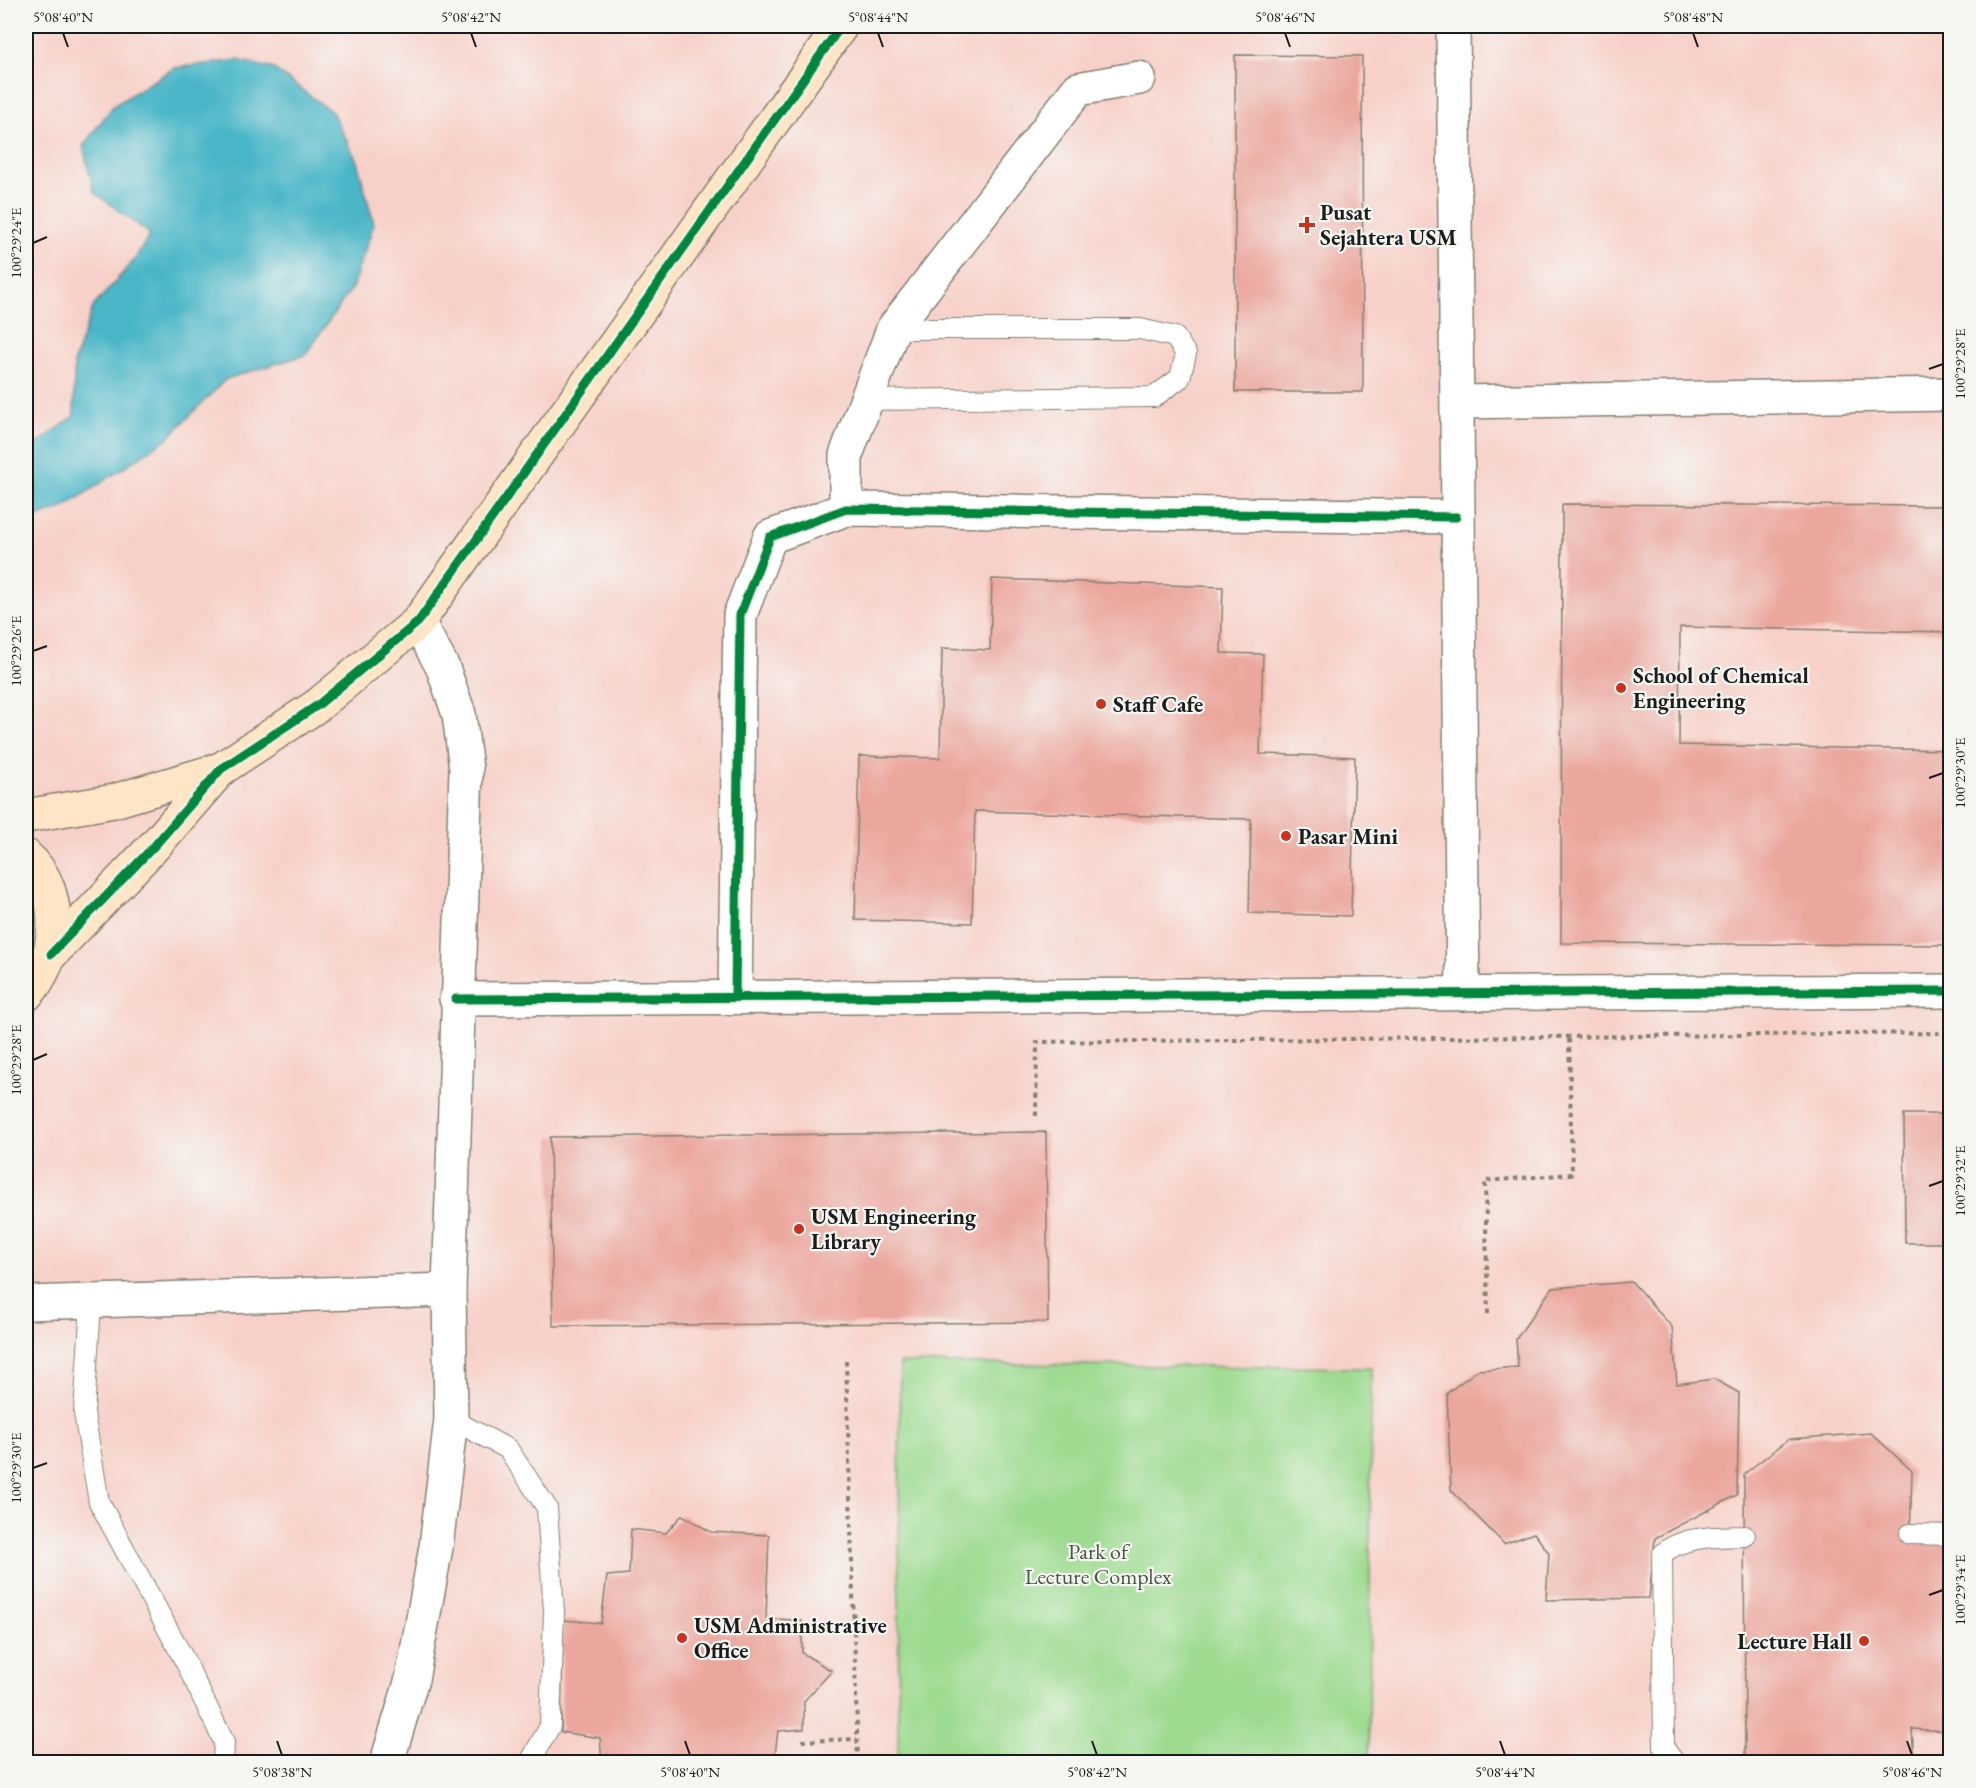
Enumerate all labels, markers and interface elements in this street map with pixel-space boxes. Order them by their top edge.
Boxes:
text: 5°08'40"N [33,7,93,26]
text: 5°08'42"N [441,7,501,26]
text: 5°08'44"N [848,7,908,26]
text: 5°08'46"N [1255,7,1315,26]
text: 5°08'48"N [1663,7,1723,26]
place label: Pusat Sejahtera USM [1320,198,1457,252]
text: 100°29'24"E [6,207,25,279]
marker: Pusat Sejahtera USM [1298,216,1316,234]
text: 100°29'28"E [1950,328,1969,400]
text: 100°29'26"E [6,615,25,687]
place label: School of Chemical Engineering [1633,661,1809,715]
marker: School of Chemical Engineering [1614,681,1628,695]
place label: Staff Cafe [1113,690,1203,719]
marker: Staff Cafe [1094,697,1108,711]
text: 100°29'30"E [1950,737,1969,809]
place label: Pasar Mini [1298,822,1398,851]
marker: Pasar Mini [1279,829,1293,843]
text: 100°29'28"E [6,1024,25,1096]
text: 100°29'32"E [1950,1145,1969,1217]
place label: USM Engineering Library [811,1202,977,1256]
marker: USM Engineering Library [792,1222,806,1236]
text: 100°29'30"E [6,1432,25,1504]
park label: Park of Lecture Complex [1025,1537,1172,1591]
text: 100°29'34"E [1950,1554,1969,1626]
place label: USM Administrative Office [694,1611,887,1665]
place label: Lecture Hall [1737,1627,1852,1656]
marker: USM Administrative Office [675,1631,689,1645]
marker: Lecture Hall [1857,1634,1871,1648]
text: 5°08'38"N [252,1762,312,1781]
text: 5°08'40"N [660,1762,720,1781]
text: 5°08'42"N [1067,1762,1127,1781]
text: 5°08'44"N [1475,1762,1535,1781]
text: 5°08'46"N [1882,1762,1942,1781]

